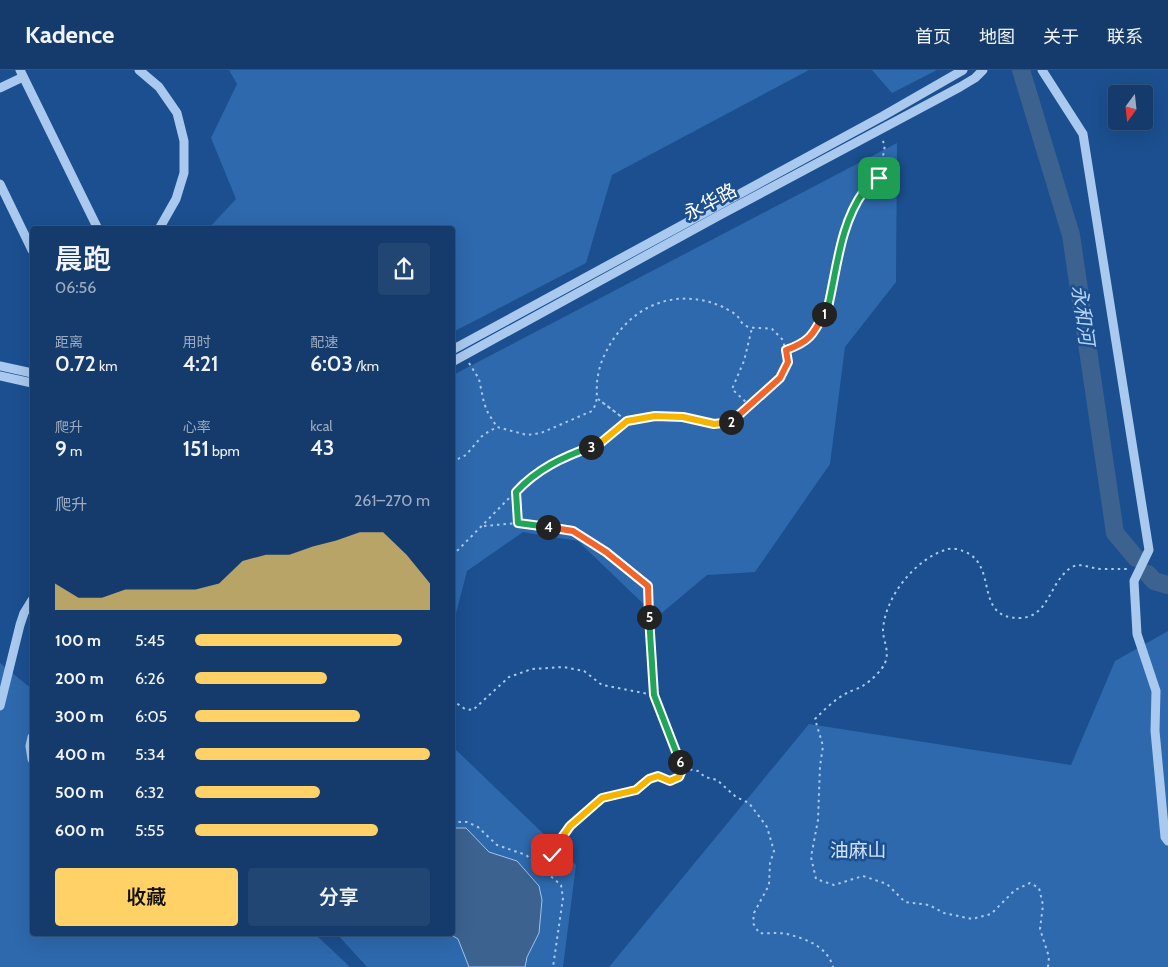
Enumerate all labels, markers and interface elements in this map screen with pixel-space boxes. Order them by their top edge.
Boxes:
text: Kadence [25,20,114,49]
text: 首页 [915,26,951,48]
text: 地图 [979,26,1015,48]
text: 关于 [1043,26,1079,48]
text: 联系 [1107,26,1143,48]
north arrow [1108,85,1152,130]
map controls [1108,85,1153,130]
pin [858,157,900,199]
icon: arrive [865,164,893,192]
street label: 永华路 [679,178,741,226]
text: 晨跑 [55,242,111,276]
button: share [378,243,430,295]
text: 06:56 [55,278,96,297]
water label: 永和河 [1067,284,1100,350]
pin: 1 [812,302,836,326]
text: 1 [822,305,827,323]
text: 距离 [55,333,83,351]
text: 用时 [183,333,211,351]
text: 配速 [310,333,338,351]
text: 0.72 [55,351,96,376]
text: 4:21 [183,351,218,376]
text: 6:03 [310,351,353,376]
text: km [96,357,117,375]
text: /km [353,357,379,375]
pin: 2 [718,410,744,434]
text: 2 [728,413,735,431]
text: kcal [310,417,333,435]
text: 爬升 [55,418,83,436]
text: 心率 [183,418,211,436]
pin: 3 [578,434,604,460]
text: 43 [310,435,334,460]
text: 9 [55,436,67,461]
text: 151 [183,436,209,461]
text: 3 [588,438,595,456]
text: m [67,442,82,460]
text: bpm [209,442,240,460]
text: 261–270 m [354,491,430,510]
text: 爬升 [55,495,87,514]
pin: 4 [536,514,560,540]
text: 4 [544,518,553,536]
pin: 5 [636,604,662,630]
text: 5 [646,608,653,626]
text: 100 m [55,631,101,650]
text: 5:45 [135,631,165,650]
text: 200 m [55,669,104,688]
text: 6:26 [135,669,165,688]
text: 300 m [55,707,104,726]
text: 6:05 [135,707,167,726]
text: 400 m [55,745,105,764]
text: 5:34 [135,745,165,764]
pin: 6 [668,750,692,774]
text: 6 [677,753,684,771]
text: 500 m [55,783,104,802]
text: 6:32 [135,783,164,802]
text: 600 m [55,821,104,840]
text: 5:55 [135,821,164,840]
pin [531,834,573,876]
park label: 油麻山 [829,839,887,862]
icon: check [538,841,566,869]
button: 收藏 [55,868,238,926]
button: 分享 [248,868,430,926]

